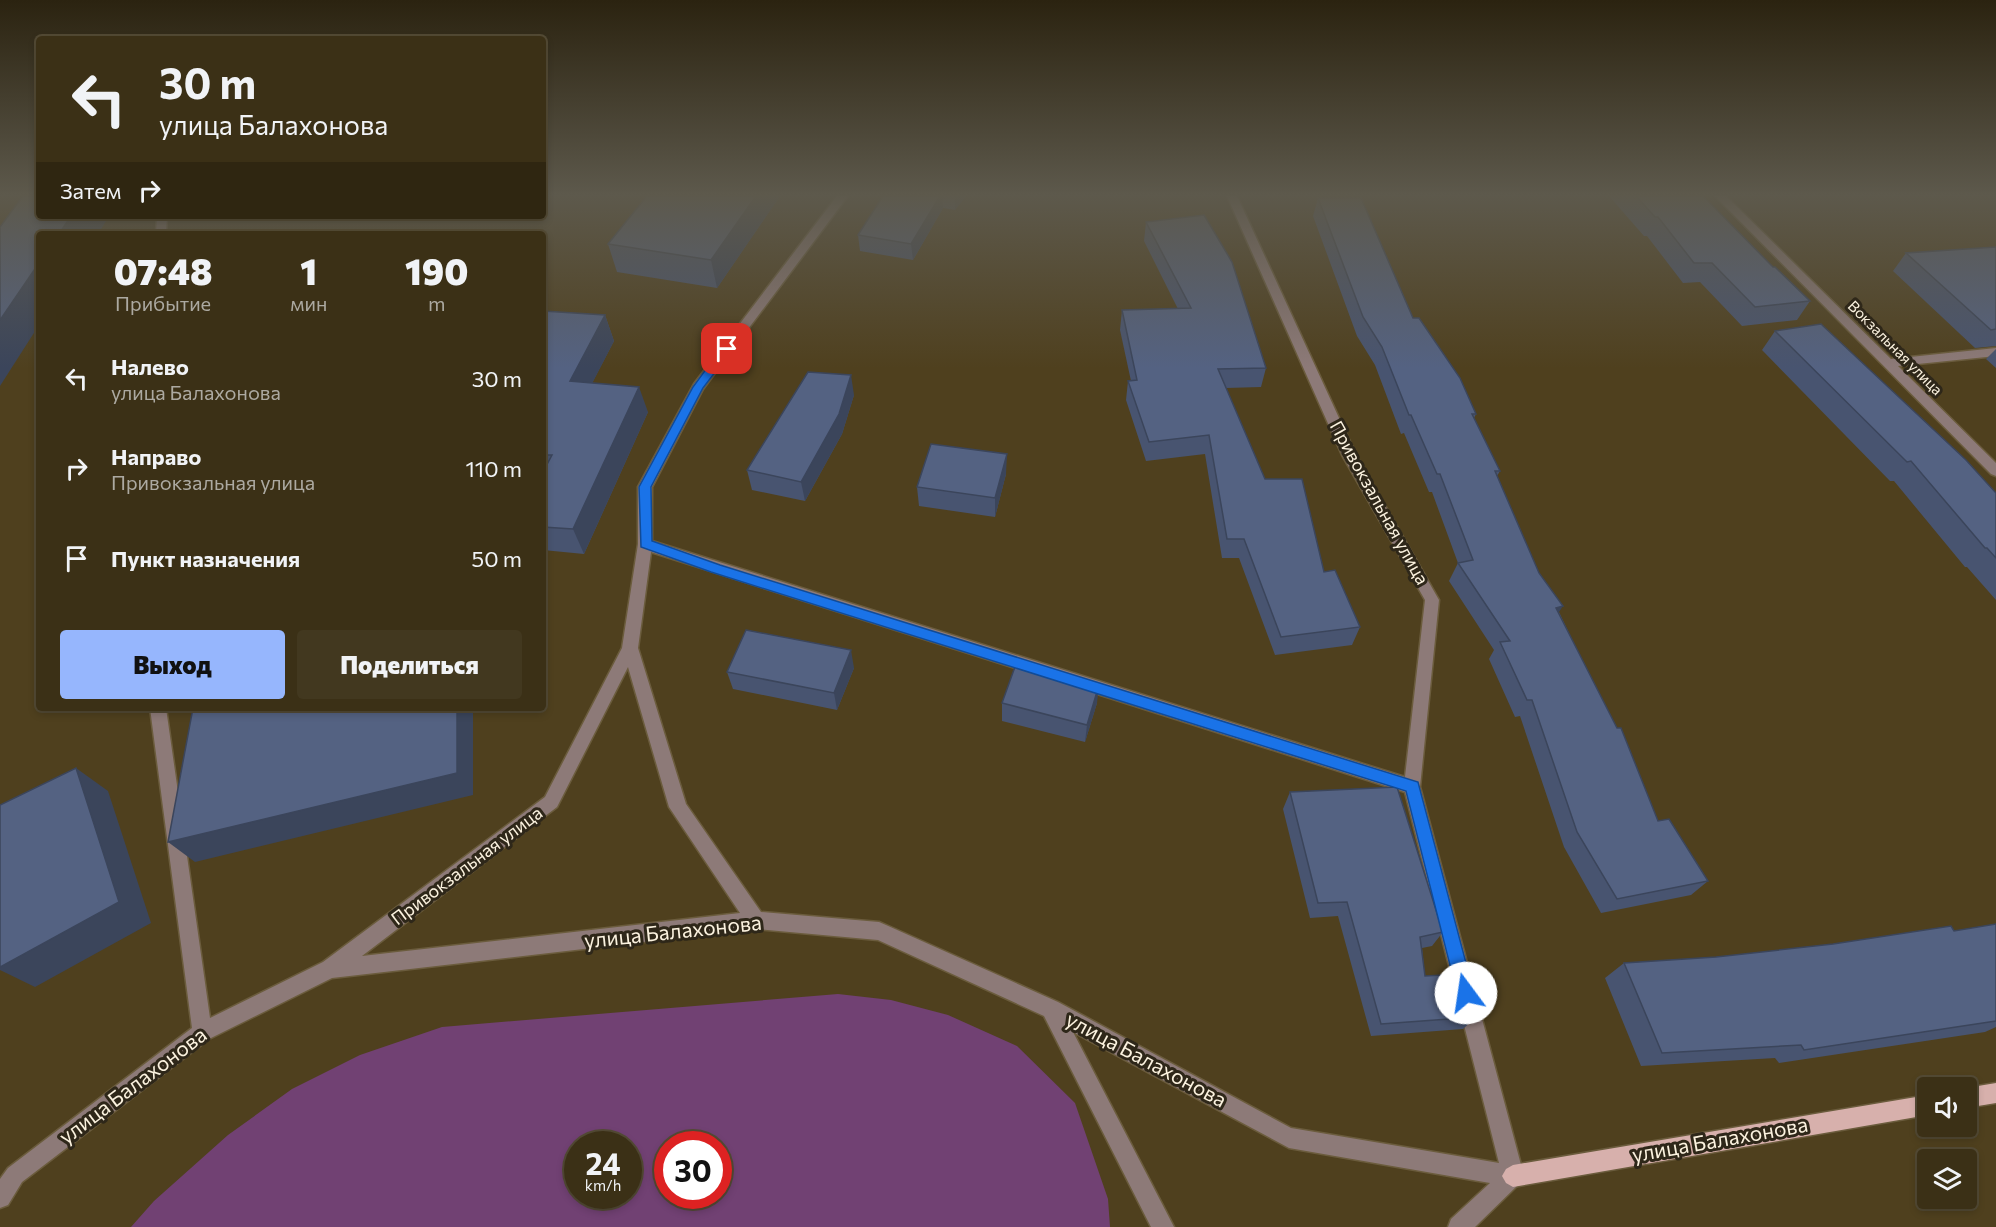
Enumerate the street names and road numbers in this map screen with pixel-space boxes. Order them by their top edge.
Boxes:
street label: Вокзальная улица [1845,296,1947,398]
street label: Привокзальная улица [1326,417,1434,588]
street label: Привокзальная улица [386,801,546,929]
street label: улица Балахонова [583,909,763,952]
street label: улица Балахонова [1062,1006,1231,1112]
street label: улица Балахонова [53,1021,211,1148]
street label: улица Балахонова [1630,1111,1810,1166]

